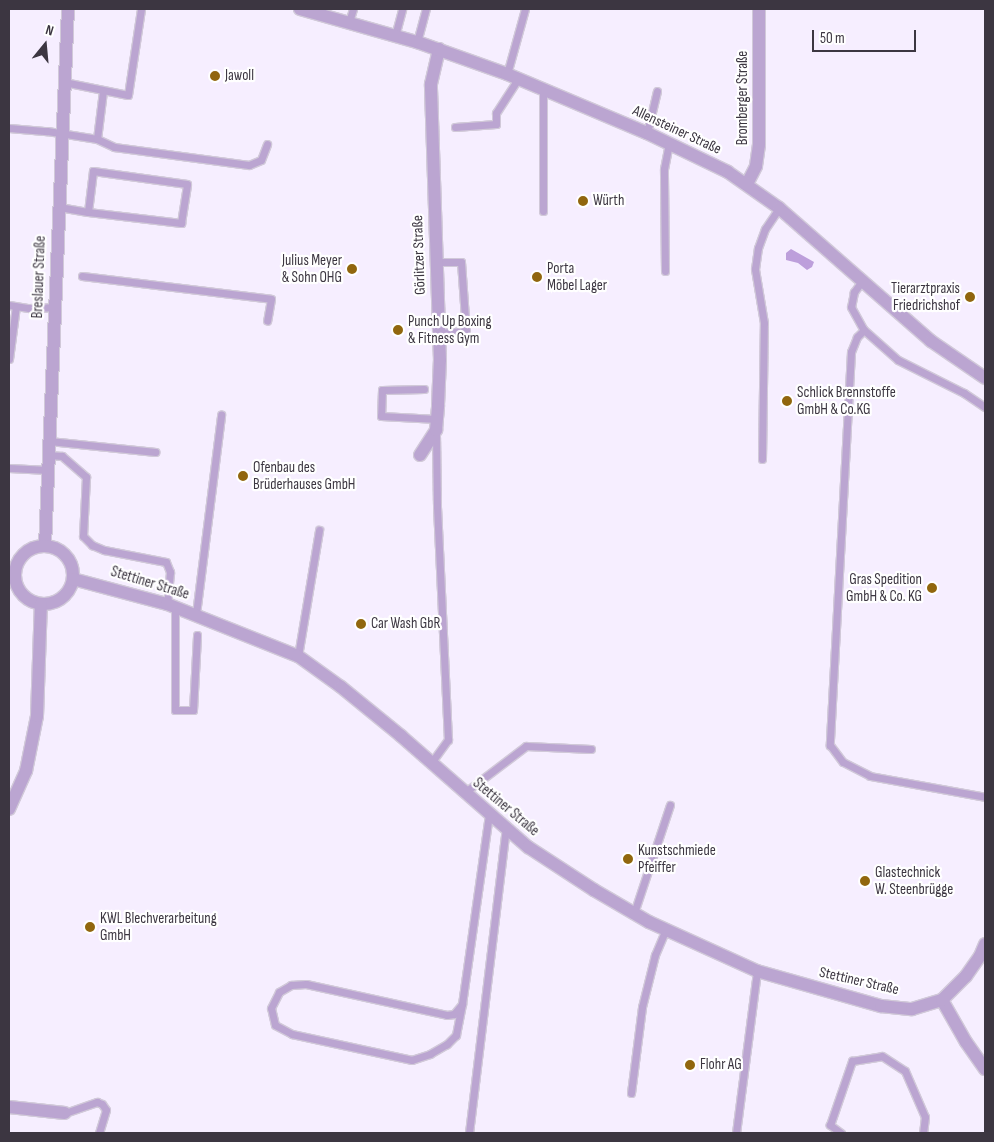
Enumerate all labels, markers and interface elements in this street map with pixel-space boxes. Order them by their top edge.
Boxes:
north arrow [20,20,70,70]
scale bar [814,20,918,52]
text: N [43,21,56,39]
text: 50 m [820,29,845,48]
street label: Bromberger Straße [734,51,752,145]
place label: Jawoll [225,67,254,85]
marker: Jawoll [209,70,221,82]
street label: Allensteiner Straße [630,102,724,158]
place label: Würth [593,192,624,210]
marker: Würth [577,195,589,207]
street label: Görlitzer Straße [409,215,429,295]
street label: Breslauer Straße [29,235,49,319]
place label: Julius Meyer & Sohn OHG [282,251,342,286]
place label: Porta Möbel Lager [547,259,607,294]
marker: Julius Meyer & Sohn OHG [346,263,358,275]
marker: Porta Möbel Lager [531,271,543,283]
place label: Tierarztpraxis Friedrichshof [891,279,960,314]
marker: Tierarztpraxis Friedrichshof [964,291,976,303]
place label: Punch Up Boxing & Fitness Gym [408,312,491,347]
marker: Punch Up Boxing & Fitness Gym [392,324,404,336]
place label: Schlick Brennstoffe GmbH & Co.KG [797,383,896,418]
marker: Schlick Brennstoffe GmbH & Co.KG [781,395,793,407]
place label: Ofenbau des Brüderhauses GmbH [253,458,355,493]
marker: Ofenbau des Brüderhauses GmbH [237,470,249,482]
street label: Stettiner Straße [109,563,191,603]
place label: Gras Spedition GmbH & Co. KG [846,570,922,605]
marker: Gras Spedition GmbH & Co. KG [926,582,938,594]
place label: Car Wash GbR [371,615,440,633]
marker: Car Wash GbR [355,618,367,630]
street label: Stettiner Straße [469,774,543,840]
place label: Kunstschmiede Pfeiffer [638,841,716,876]
marker: Kunstschmiede Pfeiffer [622,853,634,865]
place label: Glastechnick W. Steenbrügge [875,863,953,898]
marker: Glastechnick W. Steenbrügge [859,875,871,887]
place label: KWL Blechverarbeitung GmbH [100,909,217,944]
marker: KWL Blechverarbeitung GmbH [84,921,96,933]
street label: Stettiner Straße [817,963,901,999]
place label: Flohr AG [700,1056,742,1074]
marker: Flohr AG [684,1059,696,1071]

